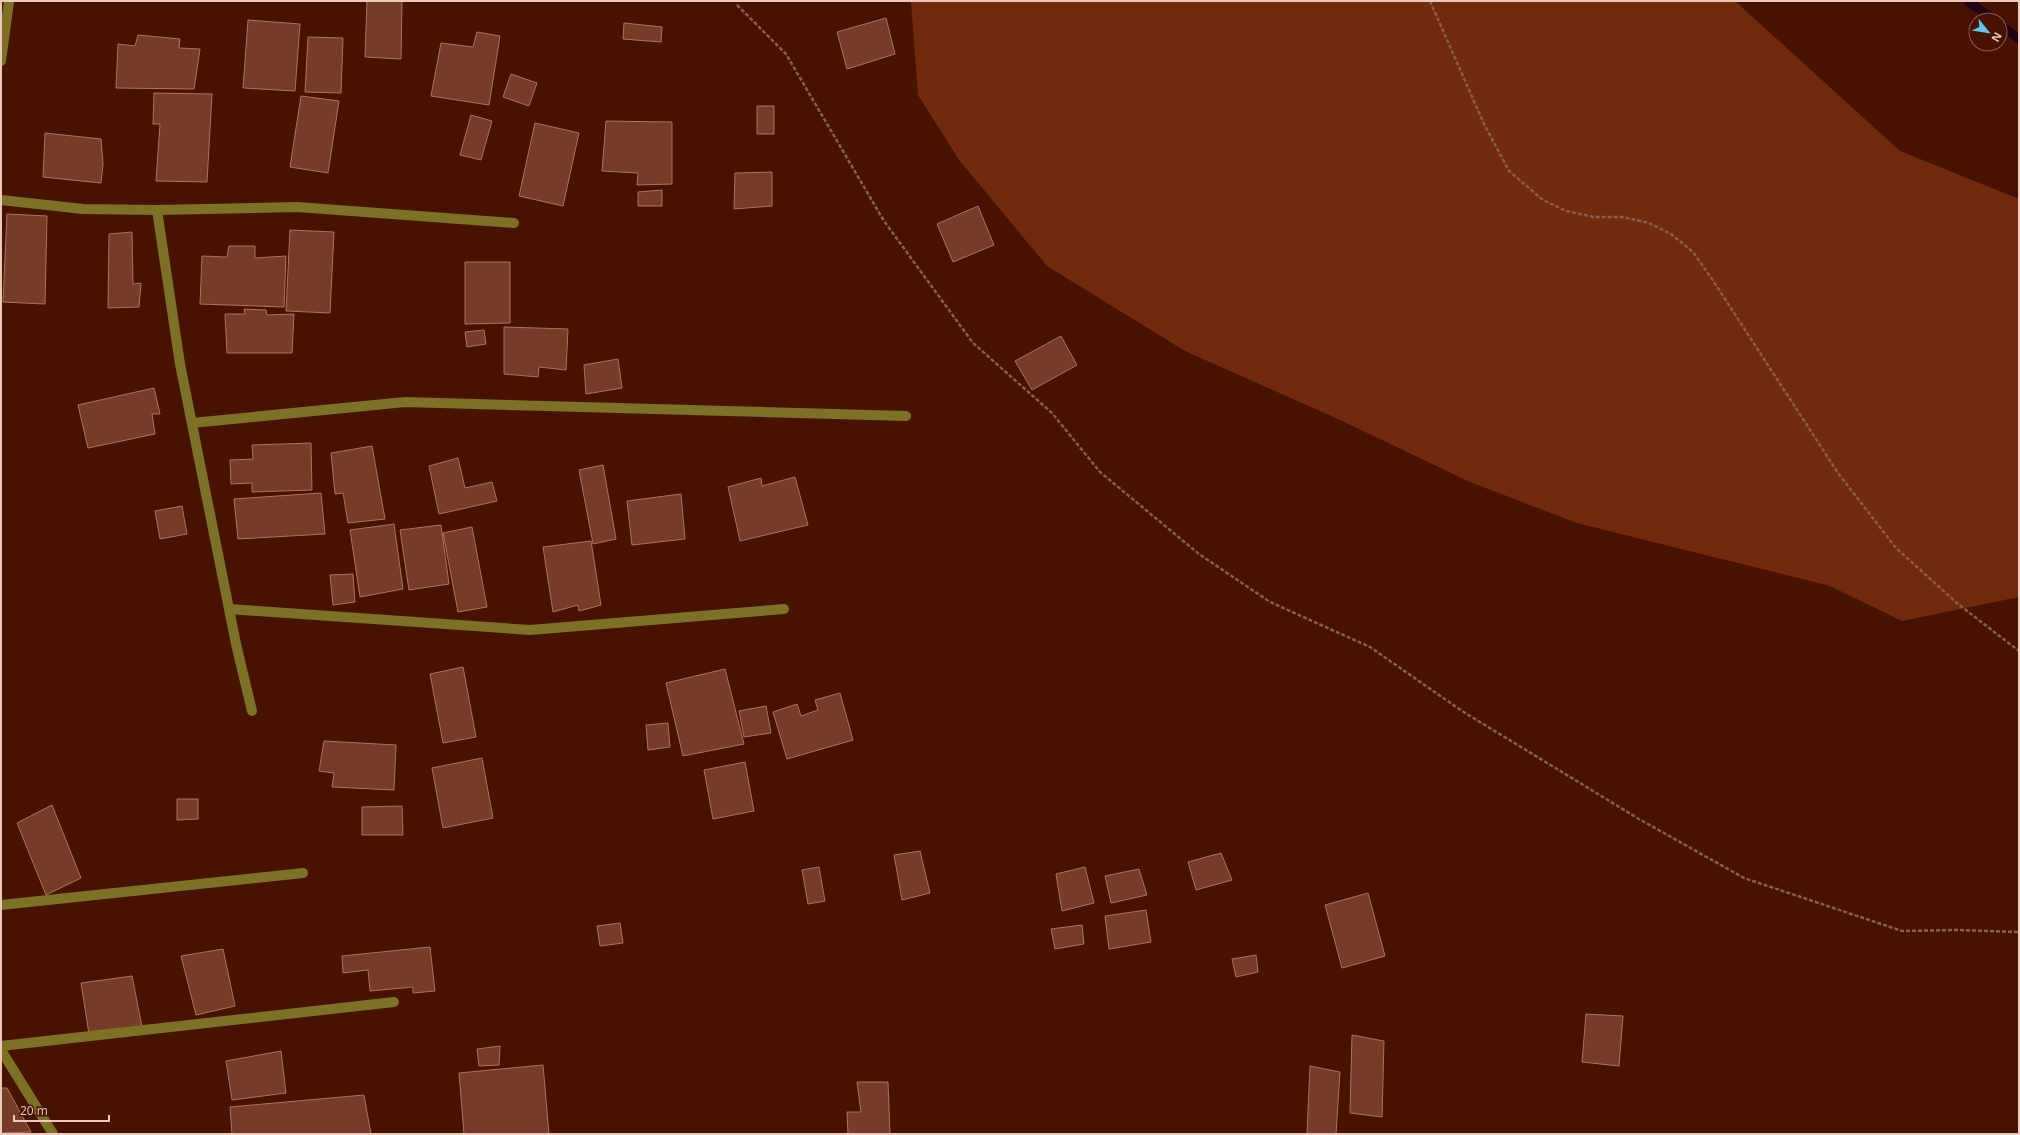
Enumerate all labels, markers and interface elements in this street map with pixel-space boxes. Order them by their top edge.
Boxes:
north arrow [1968,12,2008,52]
text: N [1988,30,2006,45]
scale bar [14,1097,109,1123]
text: 20 m [20,1102,48,1119]

